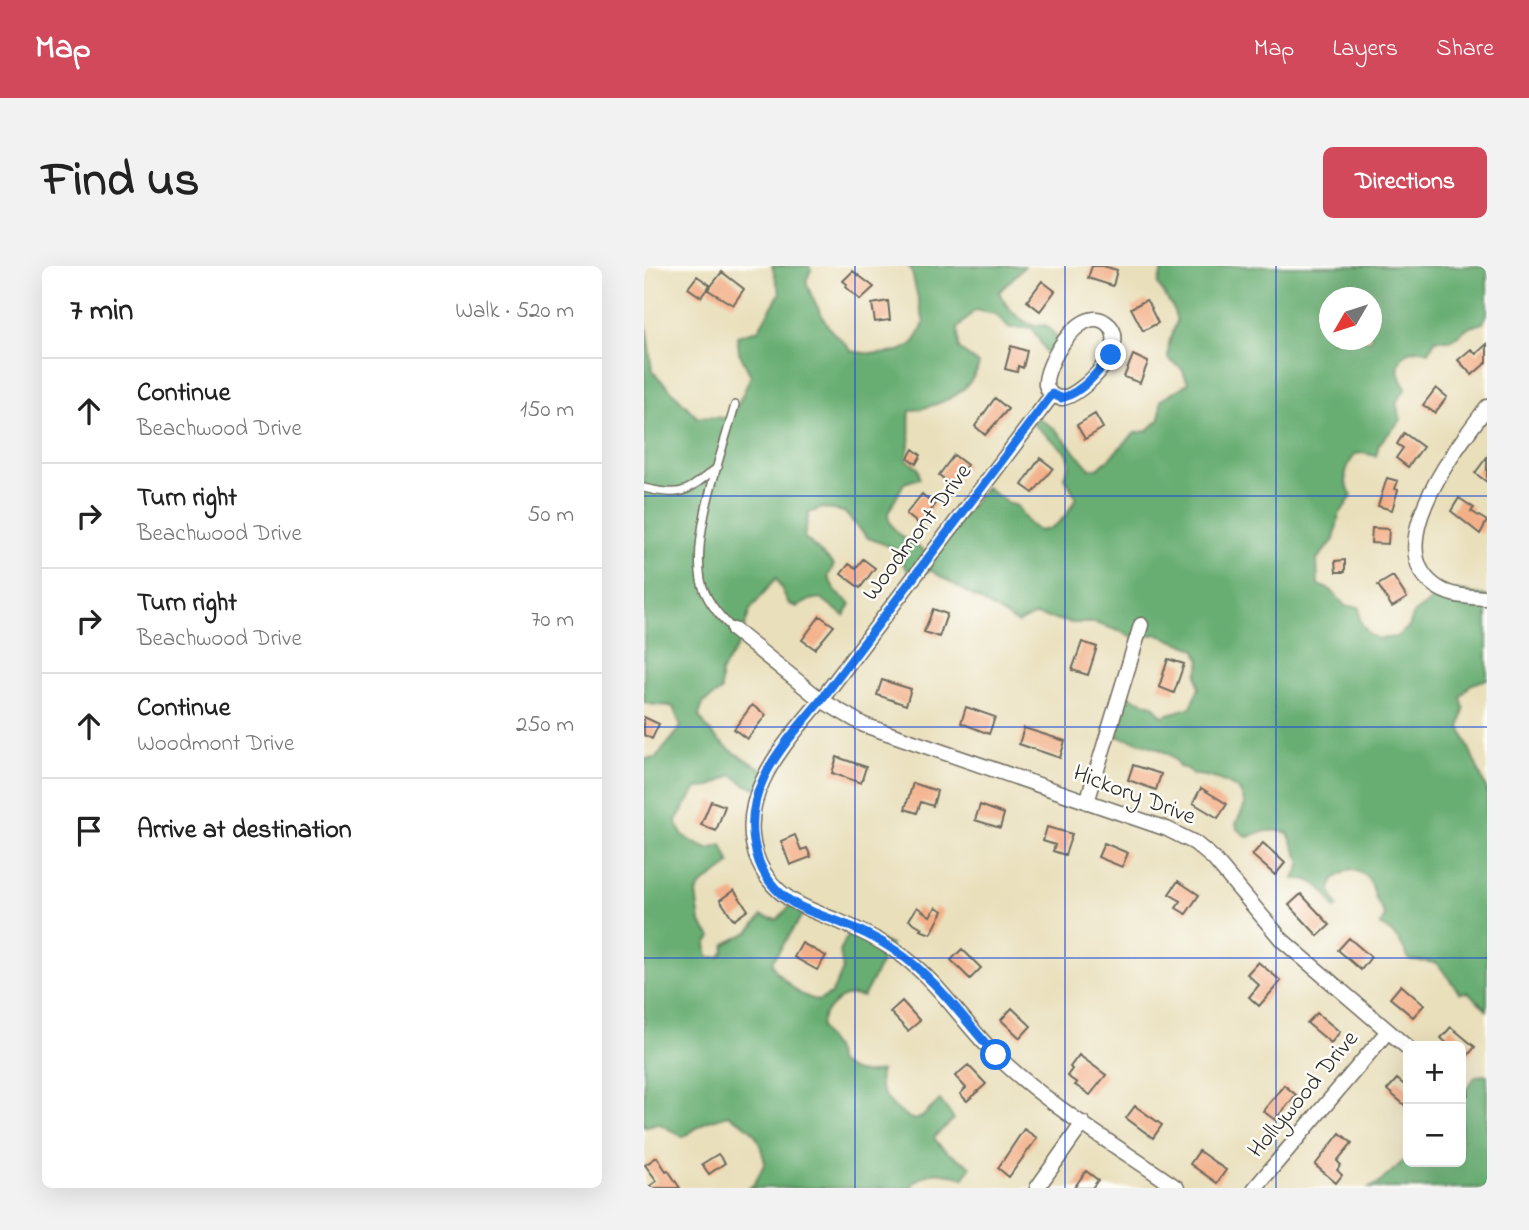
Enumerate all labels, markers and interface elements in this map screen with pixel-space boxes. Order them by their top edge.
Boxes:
text: Map [35,25,91,73]
text: Map [1254,32,1294,67]
text: Layers [1332,32,1398,67]
text: Share [1436,32,1494,67]
text: Find us [42,146,199,218]
button: Directions [1323,147,1487,218]
north arrow [1319,287,1382,350]
text: 7 min [70,290,133,334]
text: Walk · 520 m [455,295,574,328]
route end [1095,339,1126,370]
text: Continue [137,375,230,413]
icon: ahead [70,392,108,430]
text: 150 m [520,394,574,427]
text: Beachwood Drive [137,413,302,446]
street label: Woodmont Drive [855,457,982,609]
text: Turn right [137,480,237,518]
icon: right [70,497,108,535]
text: 50 m [527,499,574,532]
text: Beachwood Drive [137,518,302,551]
text: Turn right [137,585,237,623]
icon: right [70,602,108,640]
text: 70 m [531,604,574,637]
text: Beachwood Drive [137,623,302,656]
text: Continue [137,690,230,728]
icon: ahead [70,707,108,745]
text: 250 m [516,709,574,742]
text: Woodmont Drive [137,728,294,761]
street label: Hickory Drive [1067,757,1201,836]
icon: arrive [70,812,108,850]
text: Arrive at destination [137,812,352,850]
street label: Hollywood Drive [1240,1023,1369,1167]
route start [980,1039,1011,1070]
map controls [1403,1041,1466,1167]
button: + [1403,1041,1466,1104]
button: − [1403,1104,1466,1167]

